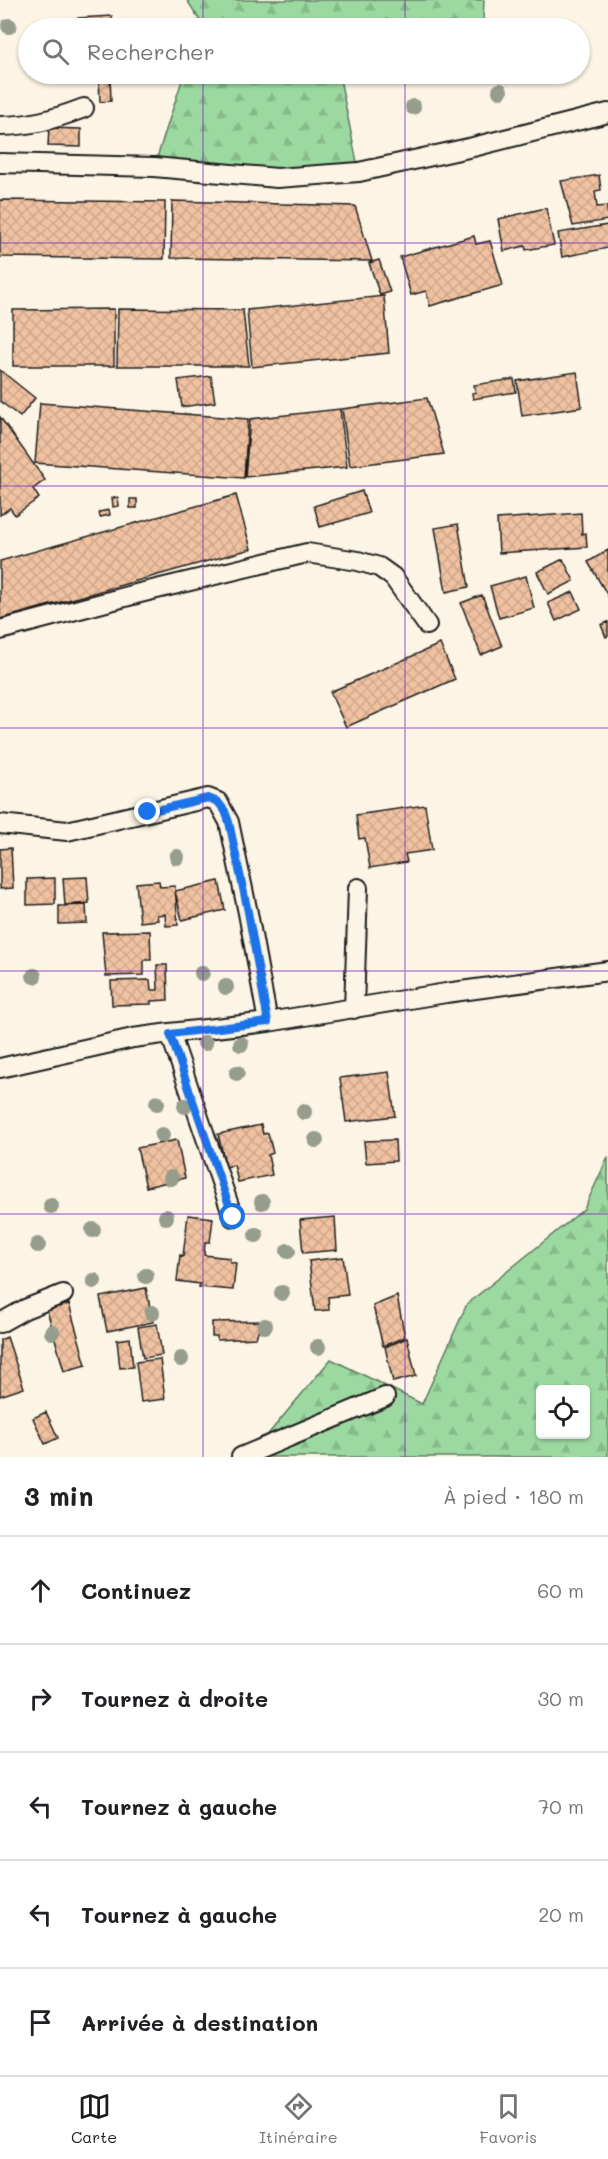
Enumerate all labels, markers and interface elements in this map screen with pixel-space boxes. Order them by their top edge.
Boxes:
search box [18,18,590,84]
icon: search [39,35,72,68]
text: Rechercher [87,37,215,66]
route end [134,798,160,824]
route start [219,1203,245,1229]
map controls [536,1385,590,1439]
button: locate [536,1385,590,1439]
text: 3 min [24,1479,93,1513]
text: À pied · 180 m [443,1483,584,1509]
icon: ahead [24,1574,57,1607]
text: Continuez [81,1576,191,1605]
text: 60 m [537,1577,584,1603]
icon: right [24,1682,57,1715]
text: Tournez à droite [81,1684,268,1713]
text: 30 m [538,1685,584,1711]
icon: left [24,1790,57,1823]
text: Tournez à gauche [81,1792,277,1821]
text: 70 m [538,1793,584,1819]
icon: left [24,1898,57,1931]
text: Tournez à gauche [81,1900,277,1929]
text: 20 m [538,1901,584,1927]
icon: arrive [24,2006,57,2039]
text: Arrivée à destination [81,2008,318,2037]
tab: Carte [71,2090,117,2147]
tab: Itinéraire [259,2090,338,2147]
tab: Favoris [479,2090,537,2147]

